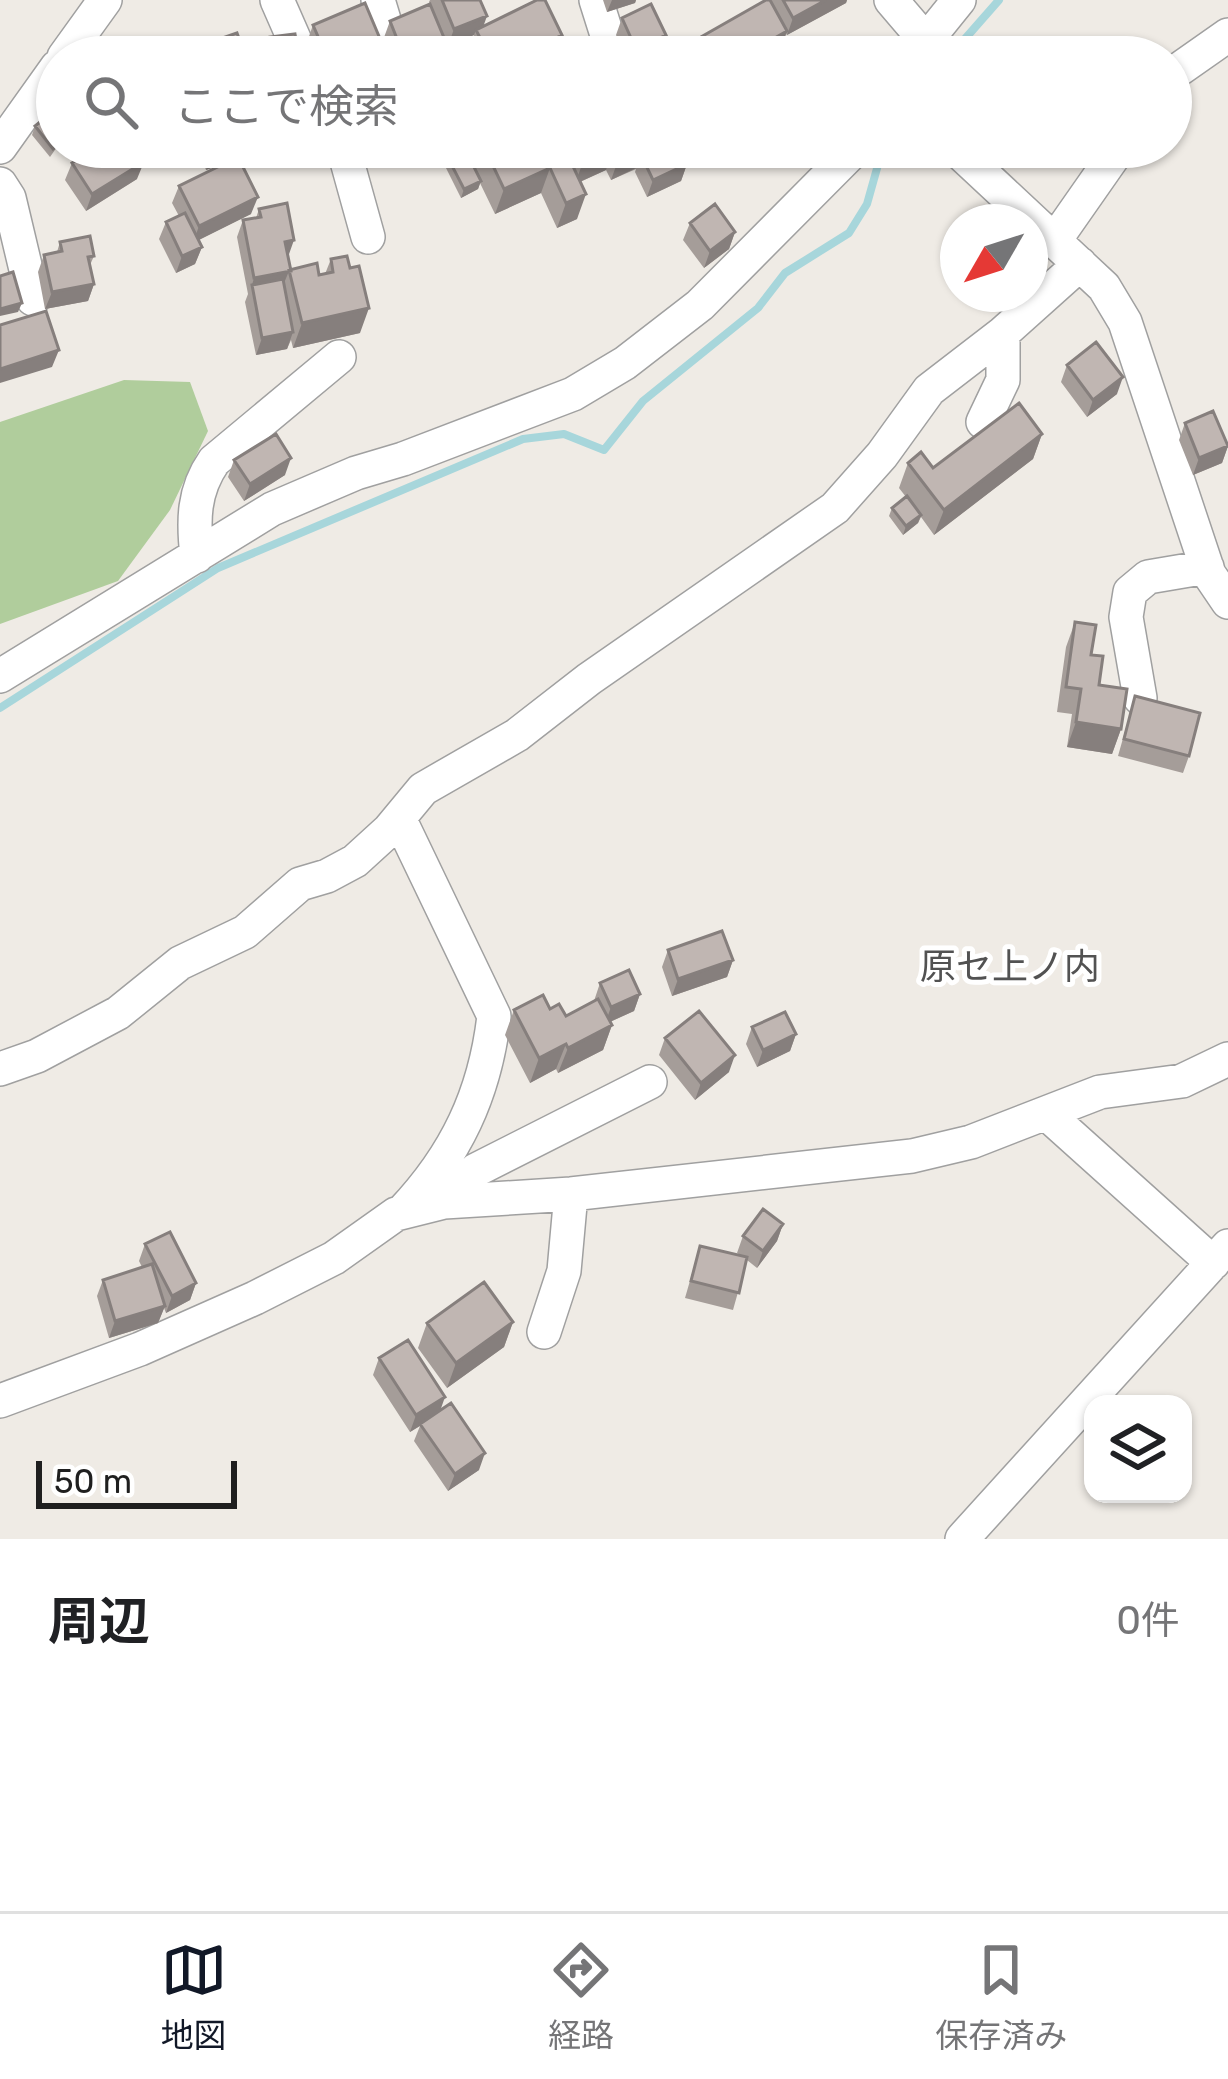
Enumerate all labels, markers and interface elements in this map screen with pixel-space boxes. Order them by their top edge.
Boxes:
search box [36,36,1192,168]
icon: search [78,69,144,135]
text: ここで検索 [174,80,399,133]
north arrow [940,204,1048,312]
district label: 原セ上ノ内 [920,945,1100,988]
map controls [1084,1395,1192,1503]
button: layers [1084,1395,1192,1503]
scale bar [36,1455,237,1508]
text: 50 m [54,1462,132,1501]
text: 周辺 [48,1591,150,1652]
text: 0件 [1116,1598,1180,1644]
tab: 地図 [161,1937,227,2057]
tab: 経路 [548,1937,614,2057]
tab: 保存済み [935,1937,1067,2057]

